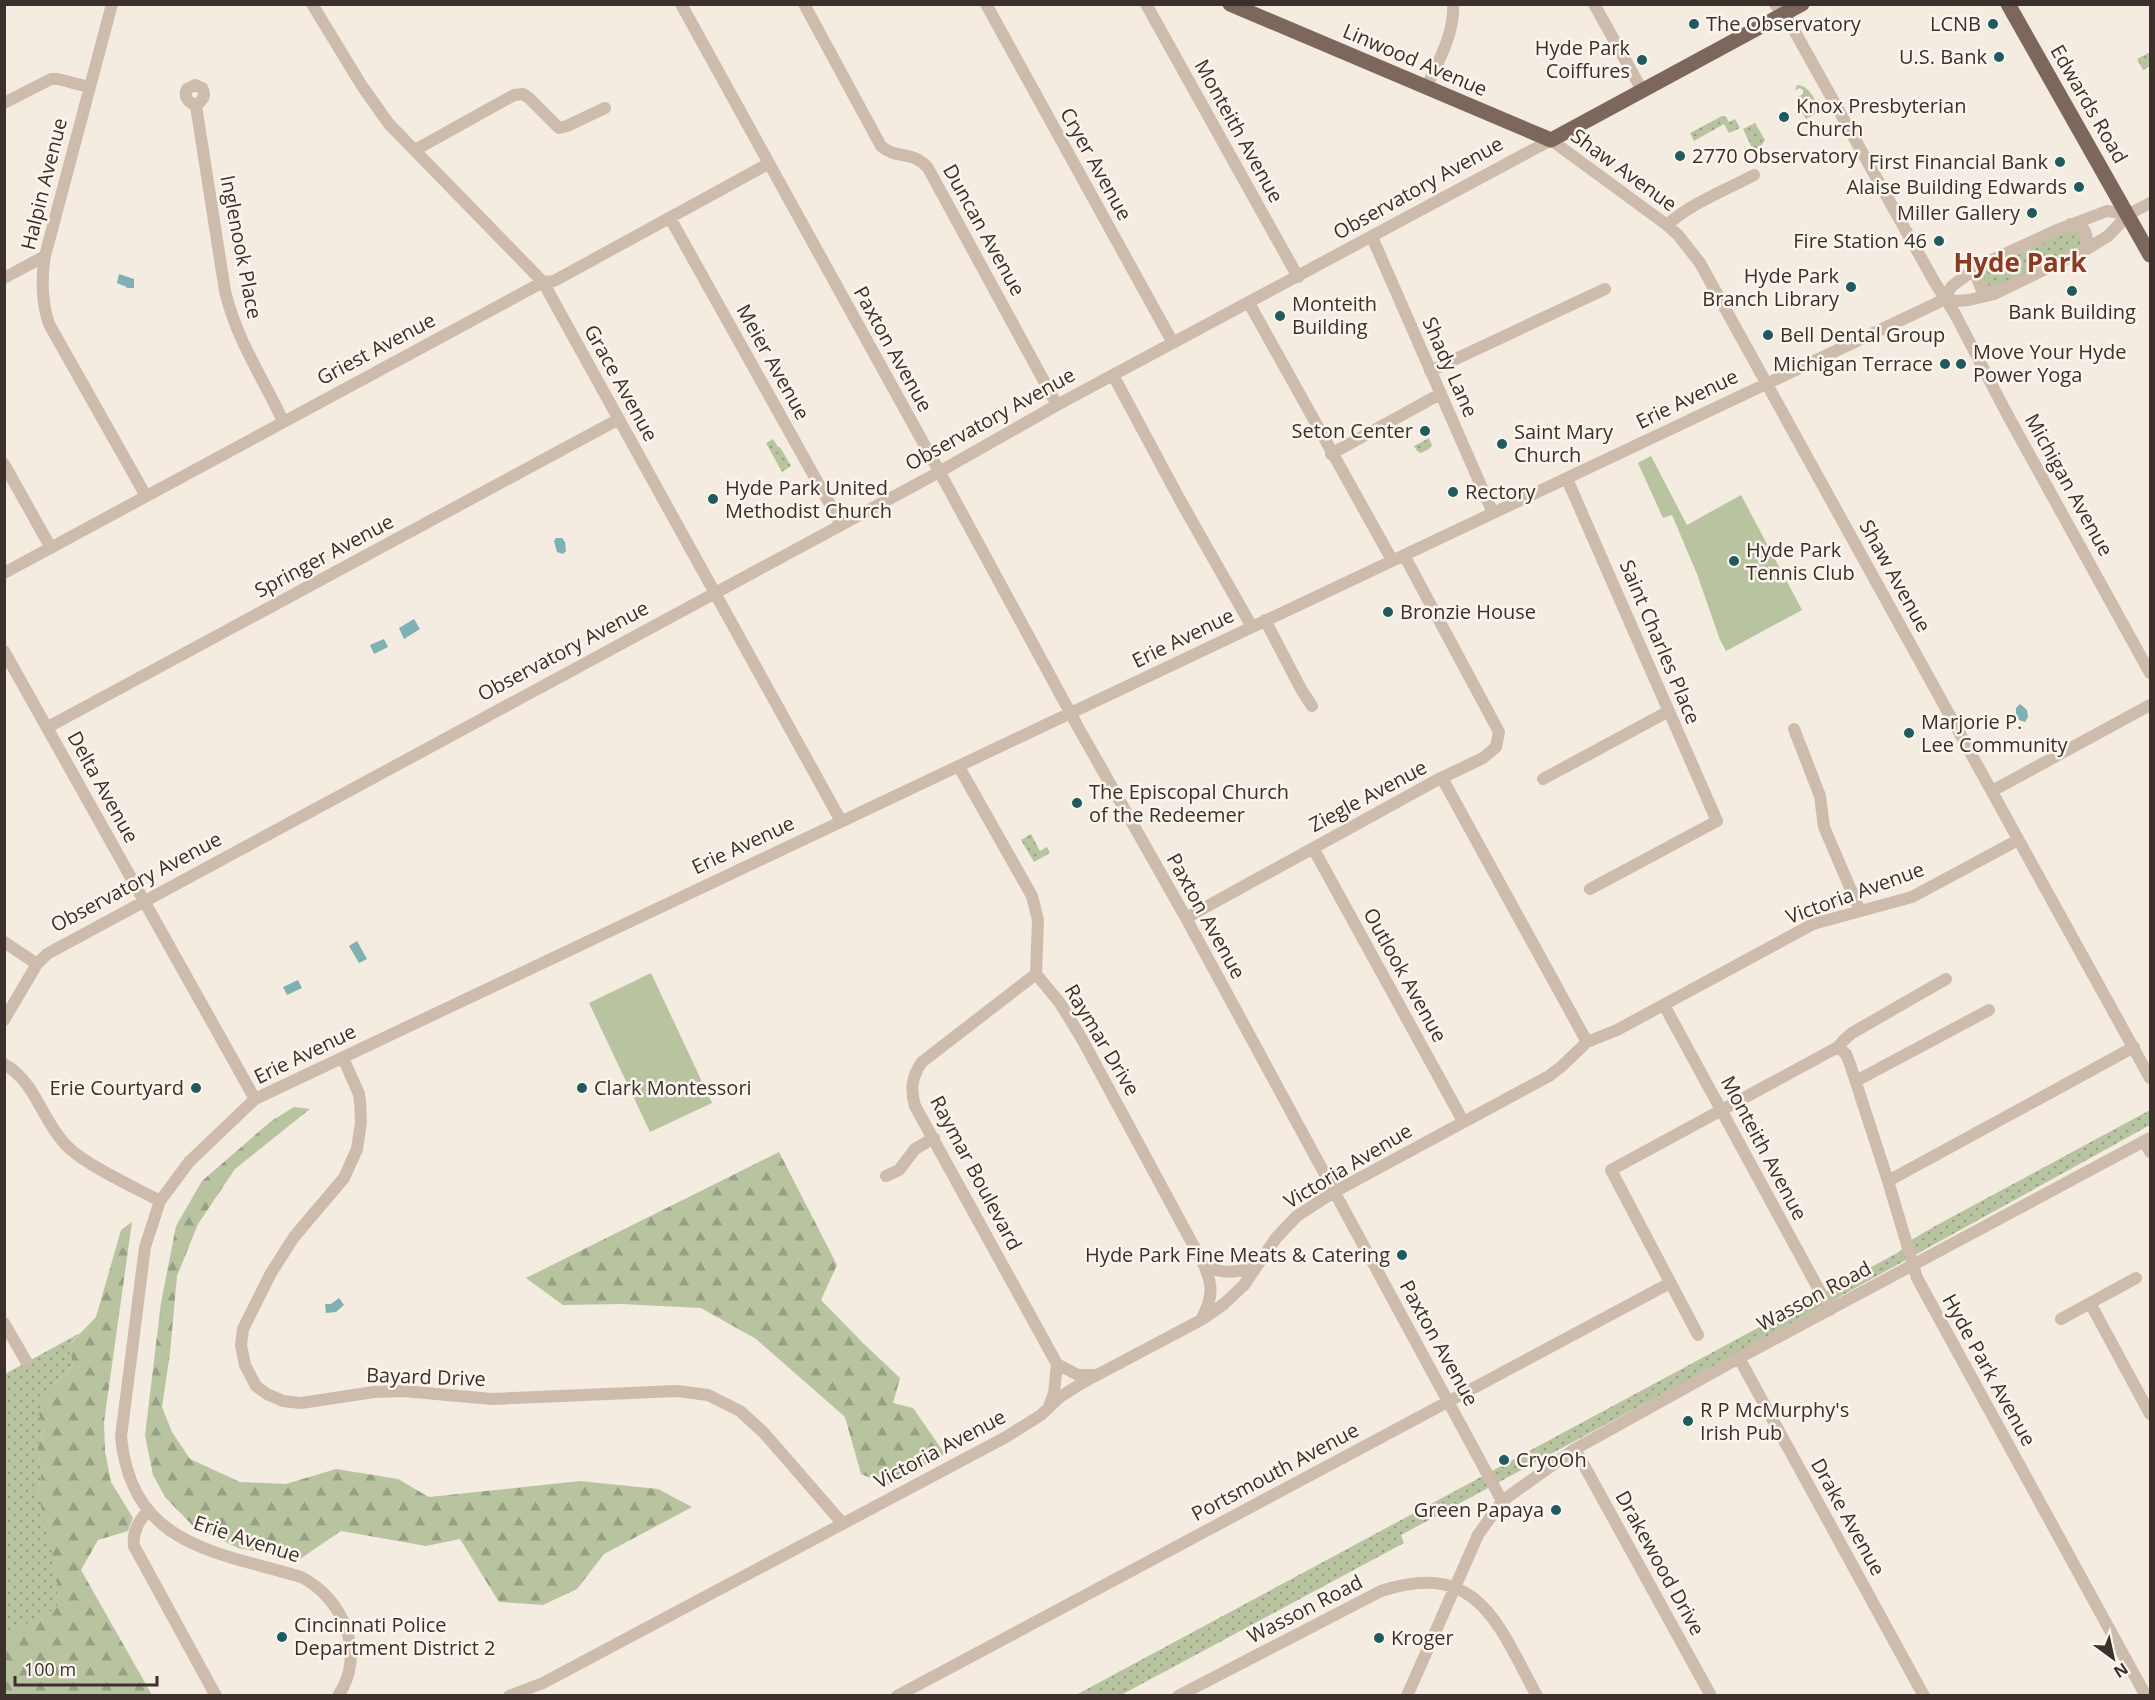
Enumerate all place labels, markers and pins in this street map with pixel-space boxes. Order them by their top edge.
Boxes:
place label: The Observatory [1706,10,1862,37]
place label: LCNB [1930,10,1981,37]
marker: The Observatory [1687,17,1701,31]
marker: LCNB [1986,17,2000,31]
place label: Hyde Park Coiffures [1535,34,1630,84]
place label: U.S. Bank [1899,43,1987,70]
marker: U.S. Bank [1992,50,2006,64]
marker: Hyde Park Coiffures [1635,53,1649,67]
place label: Knox Presbyterian Church [1796,92,1966,142]
marker: Knox Presbyterian Church [1777,110,1791,124]
place label: 2770 Observatory [1692,142,1859,169]
place label: First Financial Bank [1869,148,2048,175]
marker: 2770 Observatory [1673,149,1687,163]
marker: First Financial Bank [2053,155,2067,169]
place label: Alaise Building Edwards [1846,173,2067,200]
marker: Alaise Building Edwards [2072,180,2086,194]
place label: Miller Gallery [1897,199,2021,226]
marker: Miller Gallery [2025,206,2039,220]
place label: Fire Station 46 [1793,227,1927,254]
marker: Fire Station 46 [1932,234,1946,248]
place label: Hyde Park Branch Library [1702,262,1840,312]
marker: Hyde Park Branch Library [1844,280,1858,294]
marker: Bank Building [2065,284,2079,298]
place label: Monteith Building [1292,290,1377,340]
place label: Bank Building [2008,298,2136,325]
marker: Monteith Building [1273,309,1287,323]
place label: Bell Dental Group [1780,321,1945,348]
marker: Bell Dental Group [1761,328,1775,342]
place label: Move Your Hyde Power Yoga [1973,338,2127,388]
place label: Michigan Terrace [1773,350,1933,377]
marker: Michigan Terrace [1938,357,1952,371]
marker: Move Your Hyde Power Yoga [1954,357,1968,371]
place label: Seton Center [1292,417,1413,444]
place label: Saint Mary Church [1514,418,1614,468]
marker: Seton Center [1418,424,1432,438]
marker: Saint Mary Church [1495,437,1509,451]
place label: Hyde Park United Methodist Church [725,474,892,524]
place label: Rectory [1465,478,1536,505]
marker: Rectory [1446,485,1460,499]
marker: Hyde Park United Methodist Church [706,492,720,506]
place label: Hyde Park Tennis Club [1746,536,1855,586]
marker: Hyde Park Tennis Club [1727,554,1741,568]
place label: Bronzie House [1400,598,1536,625]
marker: Bronzie House [1381,605,1395,619]
place label: Marjorie P. Lee Community [1921,708,2068,758]
marker: Marjorie P. Lee Community [1902,726,1916,740]
place label: The Episcopal Church of the Redeemer [1089,778,1289,828]
marker: The Episcopal Church of the Redeemer [1070,796,1084,810]
place label: Erie Courtyard [49,1074,184,1101]
place label: Clark Montessori [594,1074,752,1101]
marker: Erie Courtyard [189,1081,203,1095]
marker: Clark Montessori [575,1081,589,1095]
place label: Hyde Park Fine Meats & Catering [1085,1241,1390,1268]
marker: Hyde Park Fine Meats & Catering [1395,1248,1409,1262]
place label: R P McMurphy's Irish Pub [1700,1396,1849,1446]
marker: R P McMurphy's Irish Pub [1681,1414,1695,1428]
place label: CryoOh [1516,1446,1587,1473]
marker: CryoOh [1497,1453,1511,1467]
place label: Green Papaya [1414,1496,1544,1523]
marker: Green Papaya [1549,1503,1563,1517]
place label: Cincinnati Police Department District 2 [294,1611,496,1661]
place label: Kroger [1391,1624,1454,1651]
marker: Cincinnati Police Department District 2 [275,1630,289,1644]
marker: Kroger [1372,1631,1386,1645]

